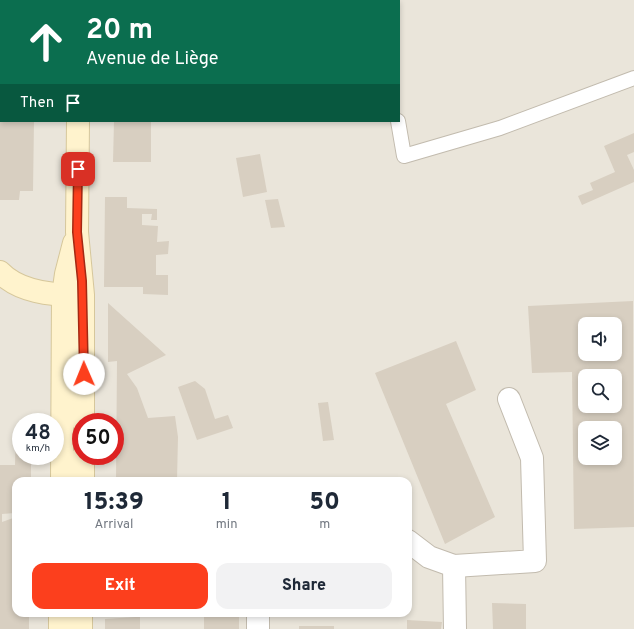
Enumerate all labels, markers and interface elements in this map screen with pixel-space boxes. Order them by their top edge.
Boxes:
text: 20 m [86,13,153,49]
icon: ahead [20,16,72,68]
text: Avenue de Liège [86,48,218,71]
icon: arrive [62,92,84,114]
text: Then [20,94,54,113]
pin [61,152,95,186]
icon: arrive [67,158,89,180]
map controls [578,317,622,465]
button: sound [578,317,622,361]
position arrow [63,353,105,395]
button: search [578,369,622,413]
speed limit sign: 50 [72,413,124,465]
text: 48 [25,421,51,447]
button: layers [578,421,622,465]
text: km/h [26,442,50,455]
text: 15:39 [84,488,144,518]
text: 1 [222,488,232,518]
text: 50 [310,488,340,518]
text: Arrival [95,517,133,533]
text: min [216,517,237,533]
text: m [319,517,330,533]
button: Exit [32,563,208,609]
button: Share [216,563,392,609]

